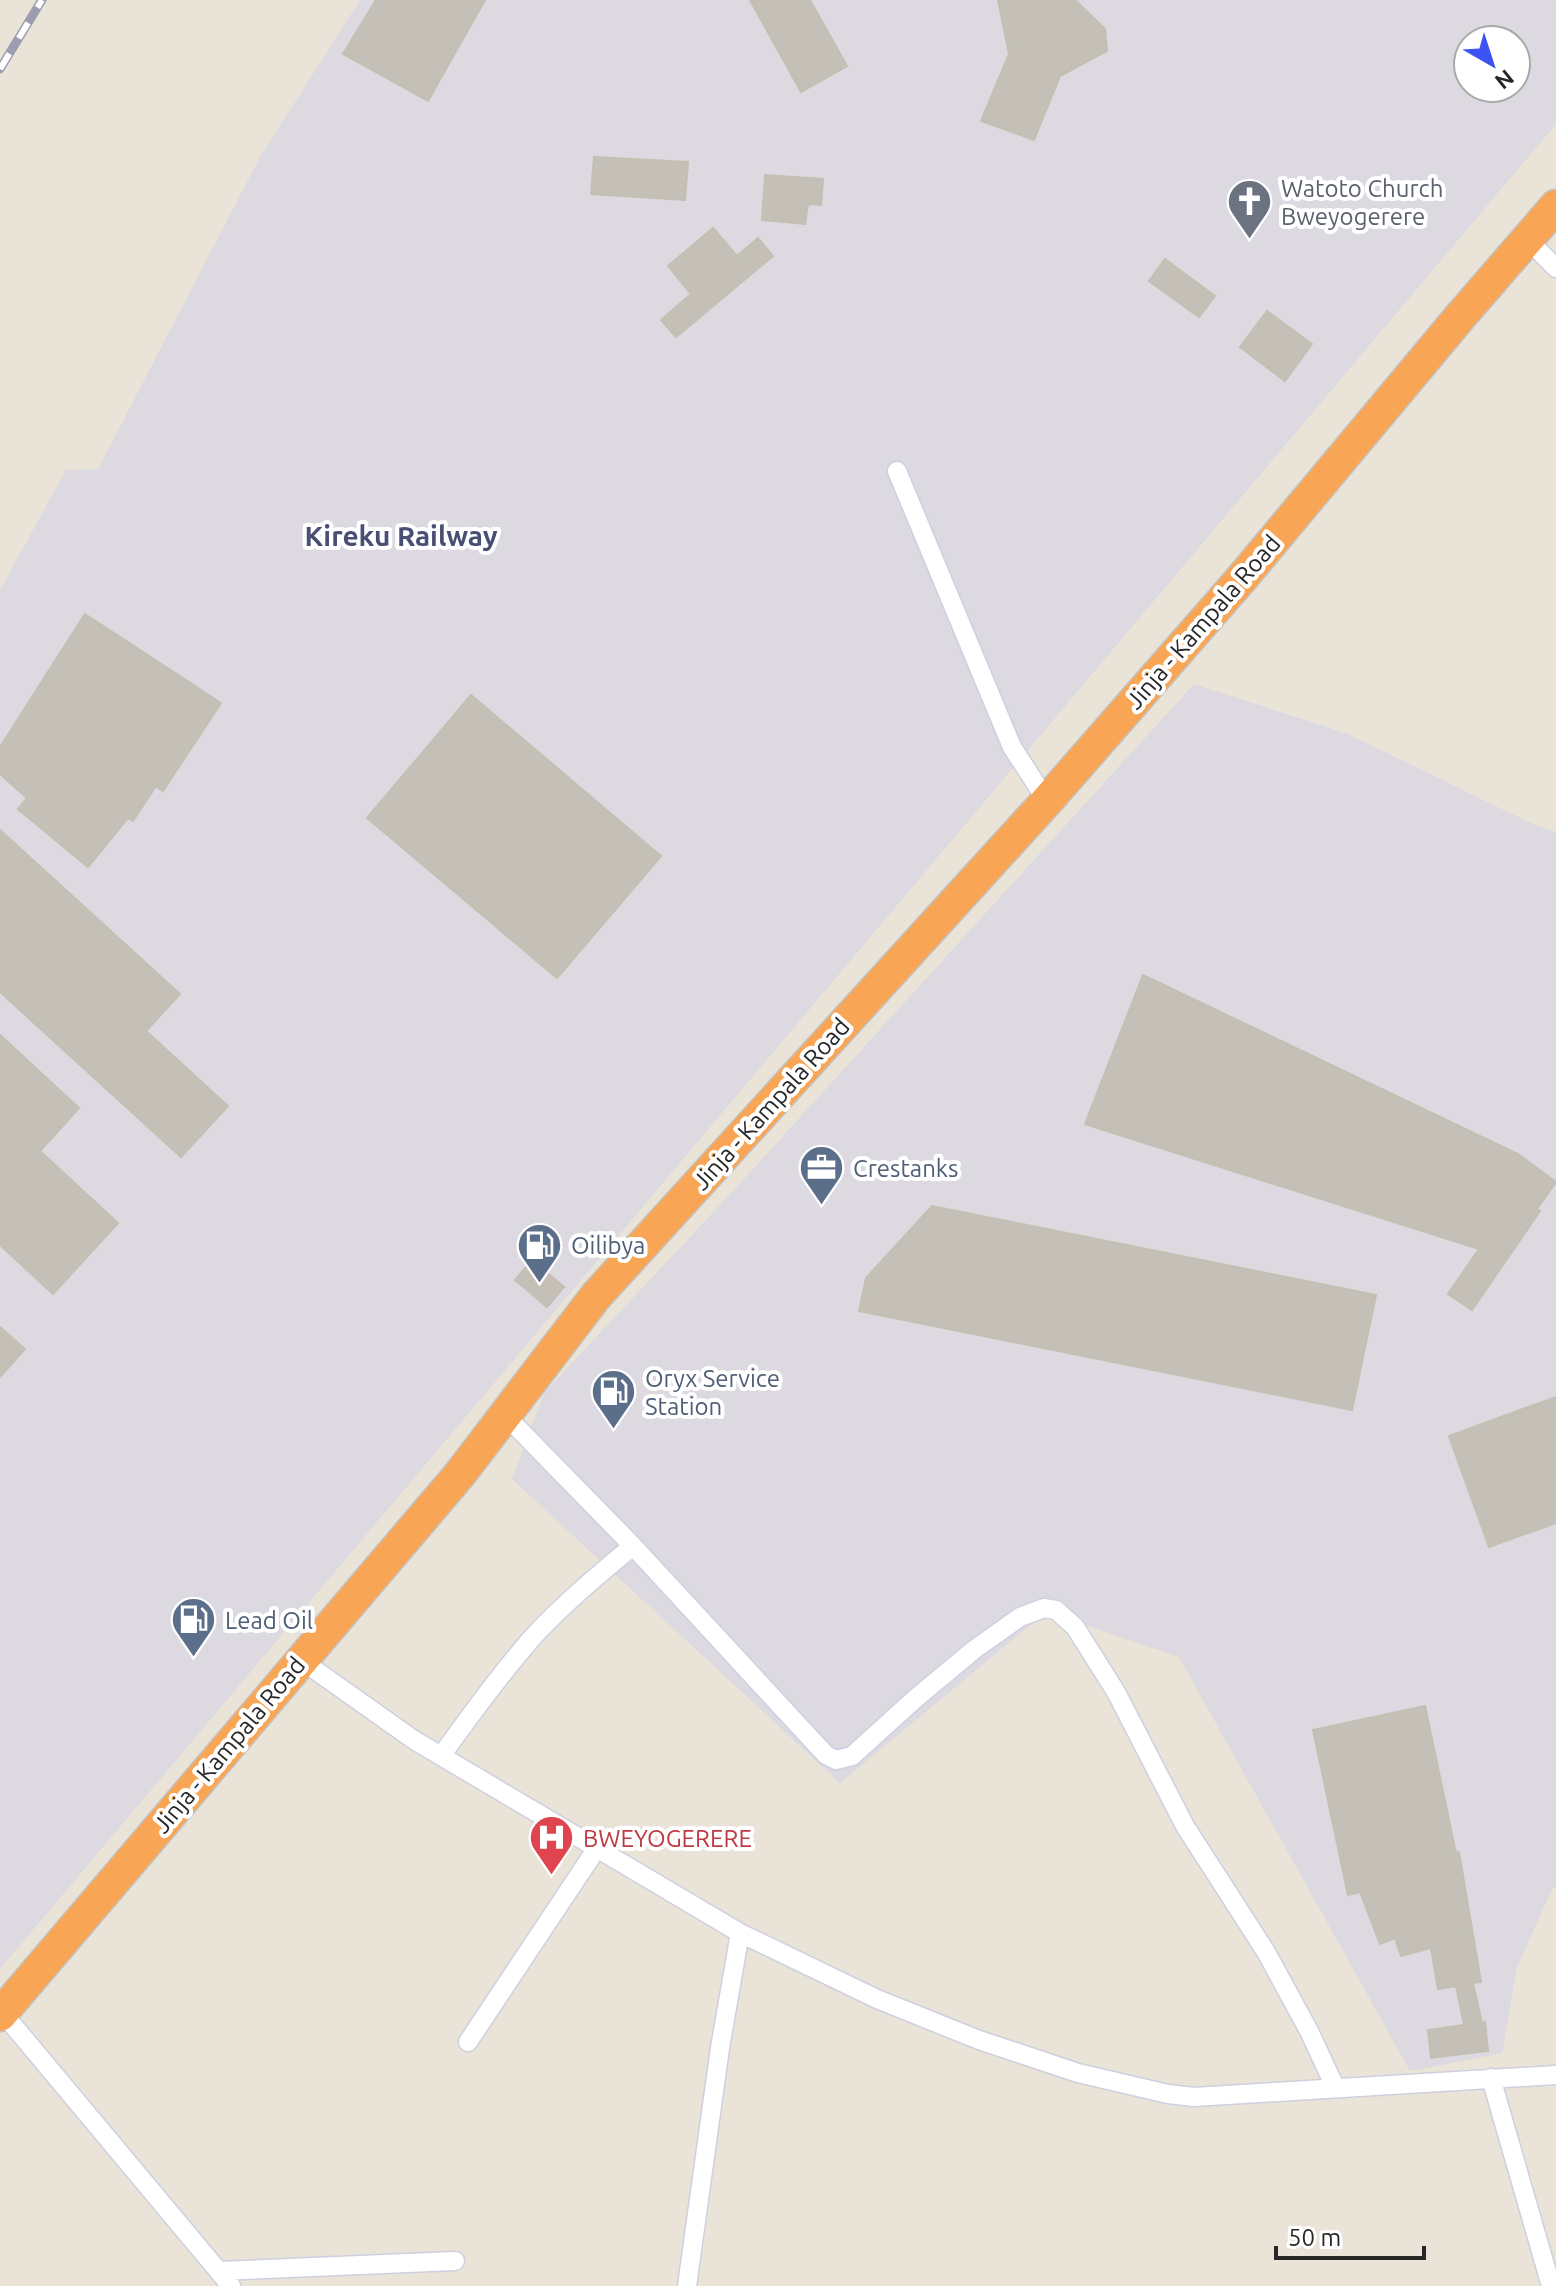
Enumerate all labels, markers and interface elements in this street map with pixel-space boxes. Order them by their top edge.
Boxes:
north arrow [1452,24,1532,104]
text: N [1491,65,1519,95]
place label: Watoto Church Bweyogerere [1281,175,1443,230]
church icon: Watoto Church Bweyogerere [1226,178,1274,241]
district label: Kireku Railway [304,520,498,551]
street label: Jinja - Kampala Road [1120,530,1286,714]
street label: Jinja - Kampala Road [687,1013,855,1195]
office icon: Crestanks [798,1144,846,1207]
place label: Crestanks [853,1155,958,1182]
fuel station icon: Oilibya [516,1221,564,1284]
place label: Oilibya [571,1232,645,1259]
place label: Oryx Service Station [645,1365,780,1420]
fuel station icon: Oryx Service Station [590,1368,638,1431]
fuel station icon: Lead Oil [170,1596,218,1659]
place label: Lead Oil [225,1607,313,1634]
street label: Jinja - Kampala Road [148,1652,310,1838]
hospital icon: BWEYOGERERE [528,1814,576,1877]
place label: BWEYOGERERE [583,1825,752,1852]
scale bar [1276,2210,1424,2260]
text: 50 m [1288,2224,1341,2251]

